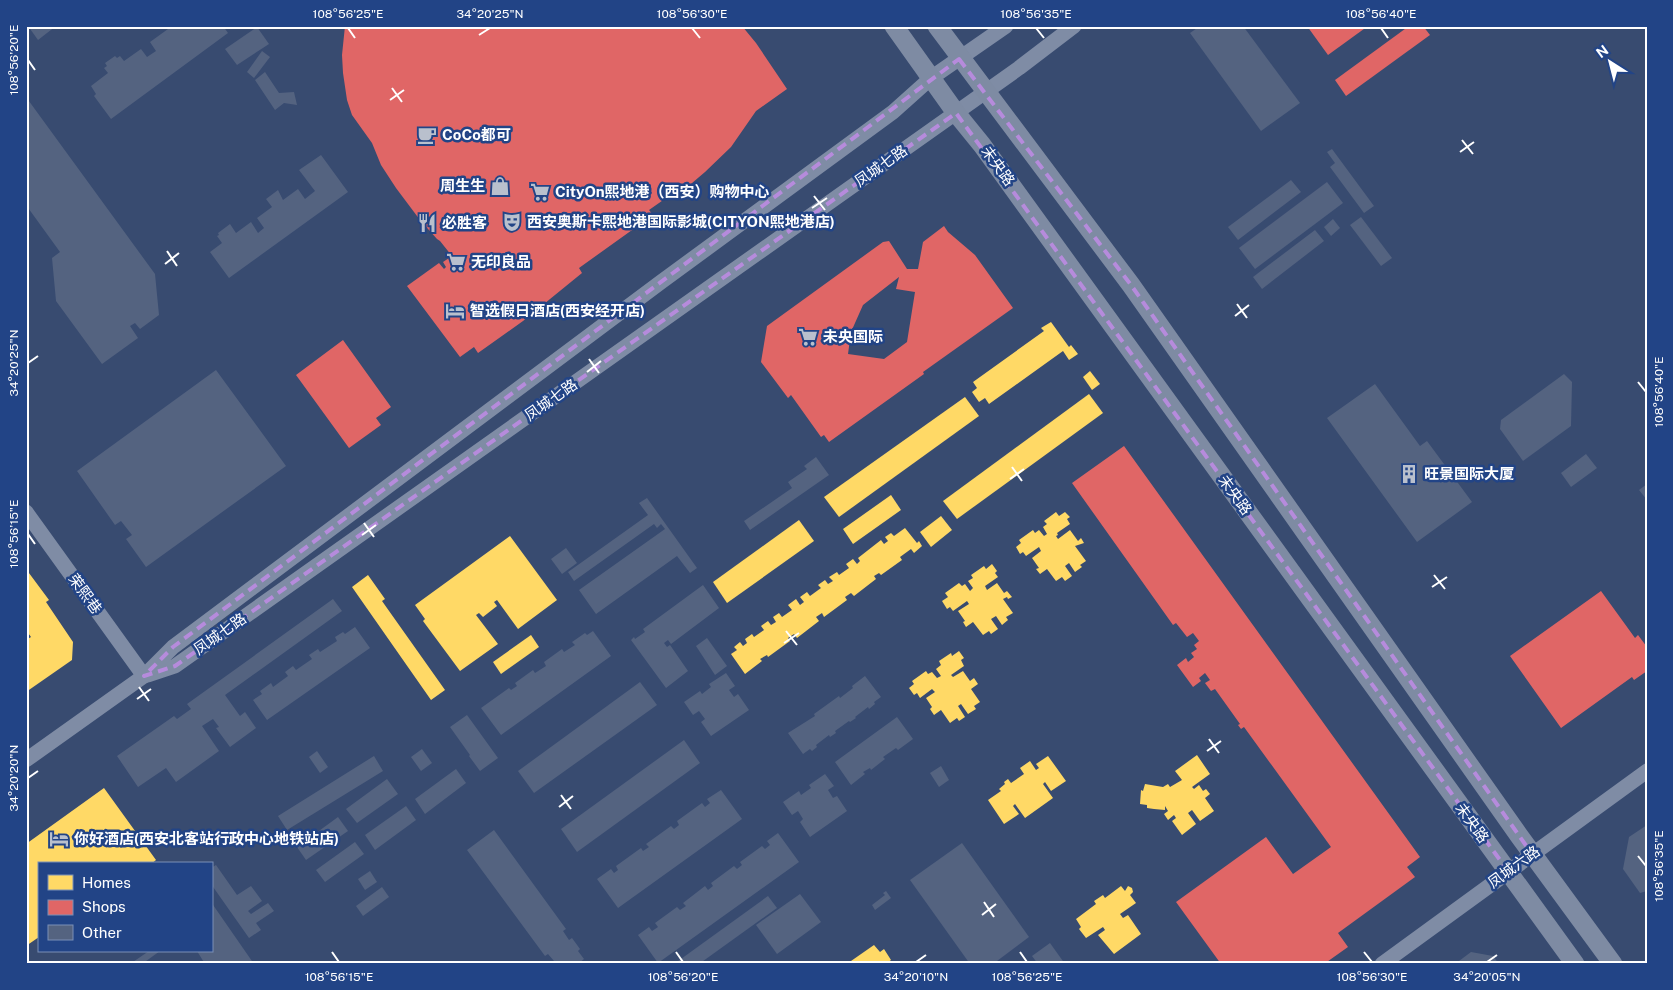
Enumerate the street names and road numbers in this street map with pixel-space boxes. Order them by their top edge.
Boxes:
street label: 凤城七路 [851,141,910,190]
street label: 未央路 [978,143,1019,189]
street label: 凤城七路 [521,375,580,424]
street label: 未央路 [1215,472,1256,518]
street label: 荣熙巷 [65,571,106,617]
street label: 凤城七路 [190,609,249,658]
street label: 未央路 [1452,800,1493,846]
street label: 凤城六路 [1484,842,1543,891]

